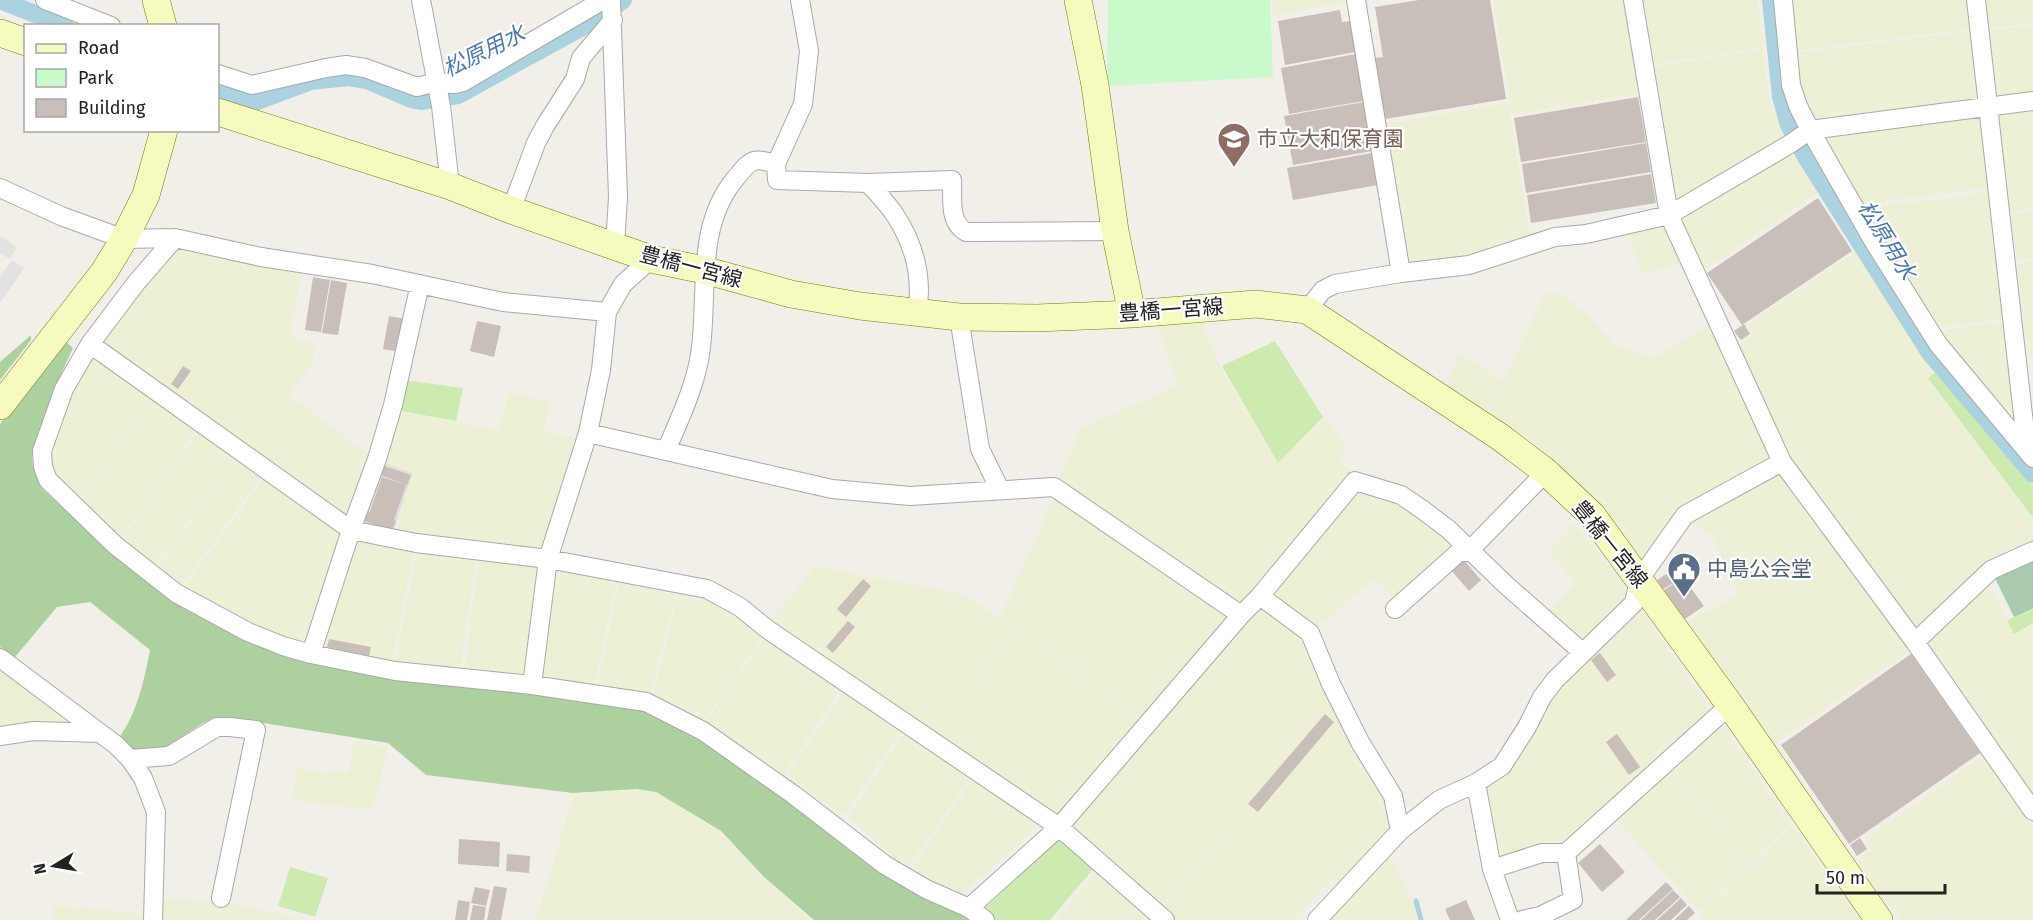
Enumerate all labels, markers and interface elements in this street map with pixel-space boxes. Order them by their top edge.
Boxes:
water label: 松原用水 [439,19,531,82]
legend [24,24,219,132]
text: Road [78,37,120,59]
text: Park [78,67,114,89]
text: Building [78,97,146,119]
school or university icon: 市立大和保育園 [1216,121,1252,168]
place label: 市立大和保育園 [1257,126,1404,152]
water label: 松原用水 [1852,196,1923,286]
street label: 豊橋一宮線 [637,241,745,293]
street label: 豊橋一宮線 [1118,293,1224,327]
street label: 豊橋一宮線 [1567,495,1653,593]
public building icon: 中島公会堂 [1666,551,1702,598]
place label: 中島公会堂 [1707,556,1812,582]
north arrow [24,836,84,896]
scale bar [1817,857,1944,895]
text: N [29,862,50,876]
text: 50 m [1826,867,1865,889]

